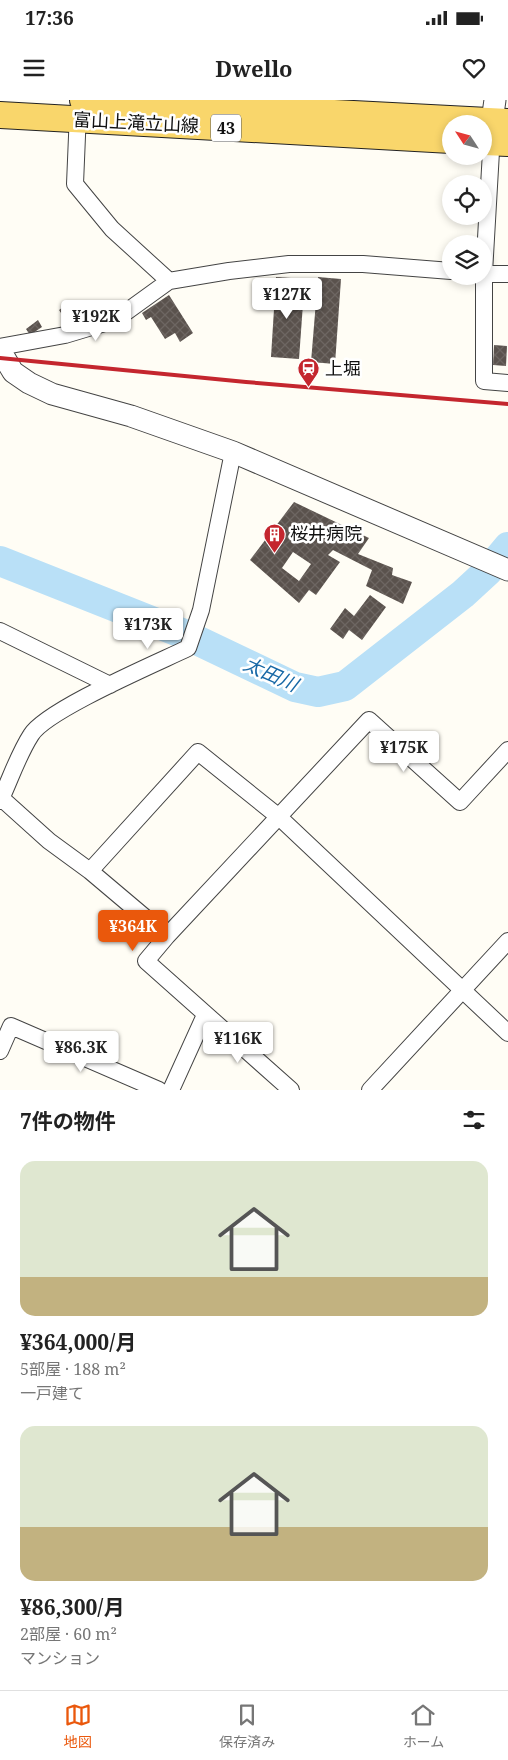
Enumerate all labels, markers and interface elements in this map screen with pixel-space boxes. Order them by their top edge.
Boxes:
text: 17:36 [25,5,74,31]
text: Dwello [215,53,293,83]
icon: menu [20,54,48,82]
icon: heart [460,54,488,82]
street label: 富山上滝立山線 [73,107,200,137]
road number: 43 [211,114,241,142]
north arrow [442,115,492,165]
map controls [442,115,492,285]
button: locate [442,175,492,225]
button: layers [442,235,492,285]
pin: ¥127K [252,278,322,320]
text: ¥127K [263,283,311,305]
pin: ¥192K [61,300,131,342]
text: ¥192K [72,305,120,327]
place label: 上堀 [325,356,361,380]
station icon: 上堀 [297,357,321,388]
place label: 桜井病院 [290,521,362,545]
building icon: 桜井病院 [262,522,286,553]
pin: ¥173K [113,608,183,650]
text: ¥173K [124,613,172,635]
water label: 太田川 [240,651,304,698]
pin: ¥175K [369,730,439,773]
text: ¥175K [380,736,428,758]
pin: ¥364K [98,910,168,952]
text: ¥364K [109,915,157,937]
pin: ¥116K [203,1022,273,1064]
text: ¥116K [214,1027,262,1049]
pin: ¥86.3K [40,1030,122,1073]
text: ¥86.3K [55,1036,107,1058]
icon: filters [460,1106,488,1134]
text: 7件の物件 [20,1107,116,1135]
icon: home [209,1194,299,1284]
text: ¥364,000/月 [20,1328,136,1356]
text: 5部屋 · 188 m² [20,1358,126,1380]
text: 一戸建て [20,1382,84,1404]
icon: home [209,1459,299,1549]
text: ¥86,300/月 [20,1593,124,1621]
text: 2部屋 · 60 m² [20,1623,117,1645]
text: マンション [20,1647,100,1669]
tab: 地図 [64,1701,92,1751]
tab: 保存済み [219,1701,275,1751]
tab: ホーム [403,1701,444,1751]

